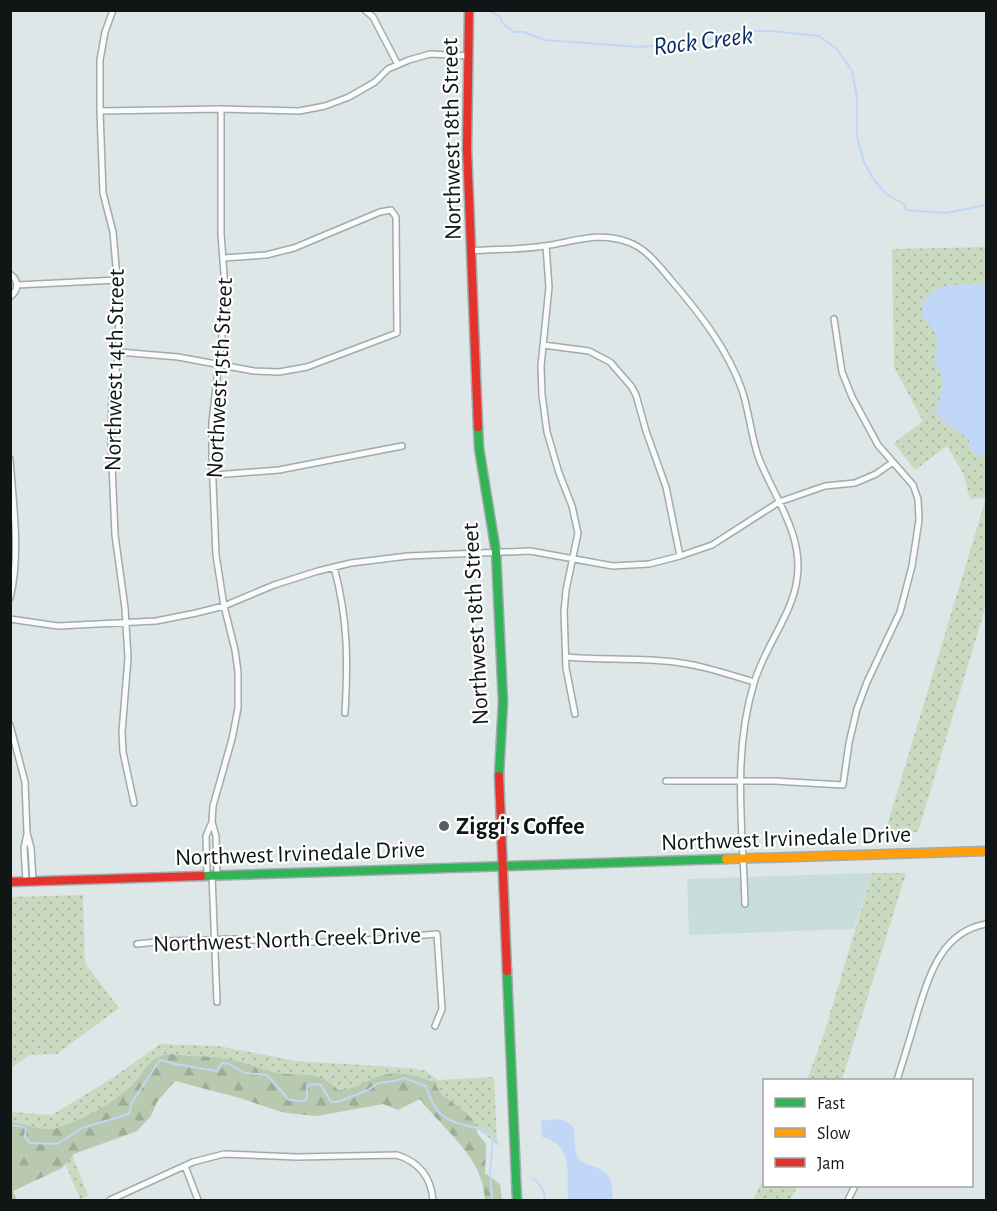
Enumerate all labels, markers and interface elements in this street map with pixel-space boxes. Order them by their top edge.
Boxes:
water label: Rock Creek [652,22,755,60]
street label: Northwest 18th Street [438,37,466,240]
street label: Northwest 14th Street [101,268,129,472]
street label: Northwest 15th Street [203,277,237,479]
street label: Northwest 18th Street [459,522,493,726]
place label: Ziggi's Coffee [456,815,585,839]
marker: Ziggi's Coffee [437,819,451,833]
street label: Northwest Irvinedale Drive [661,823,912,855]
street label: Northwest Irvinedale Drive [175,838,426,870]
street label: Northwest North Creek Drive [153,923,422,957]
legend [763,1079,973,1187]
text: Fast [817,1095,845,1113]
text: Slow [817,1125,850,1143]
text: Jam [817,1155,845,1173]

